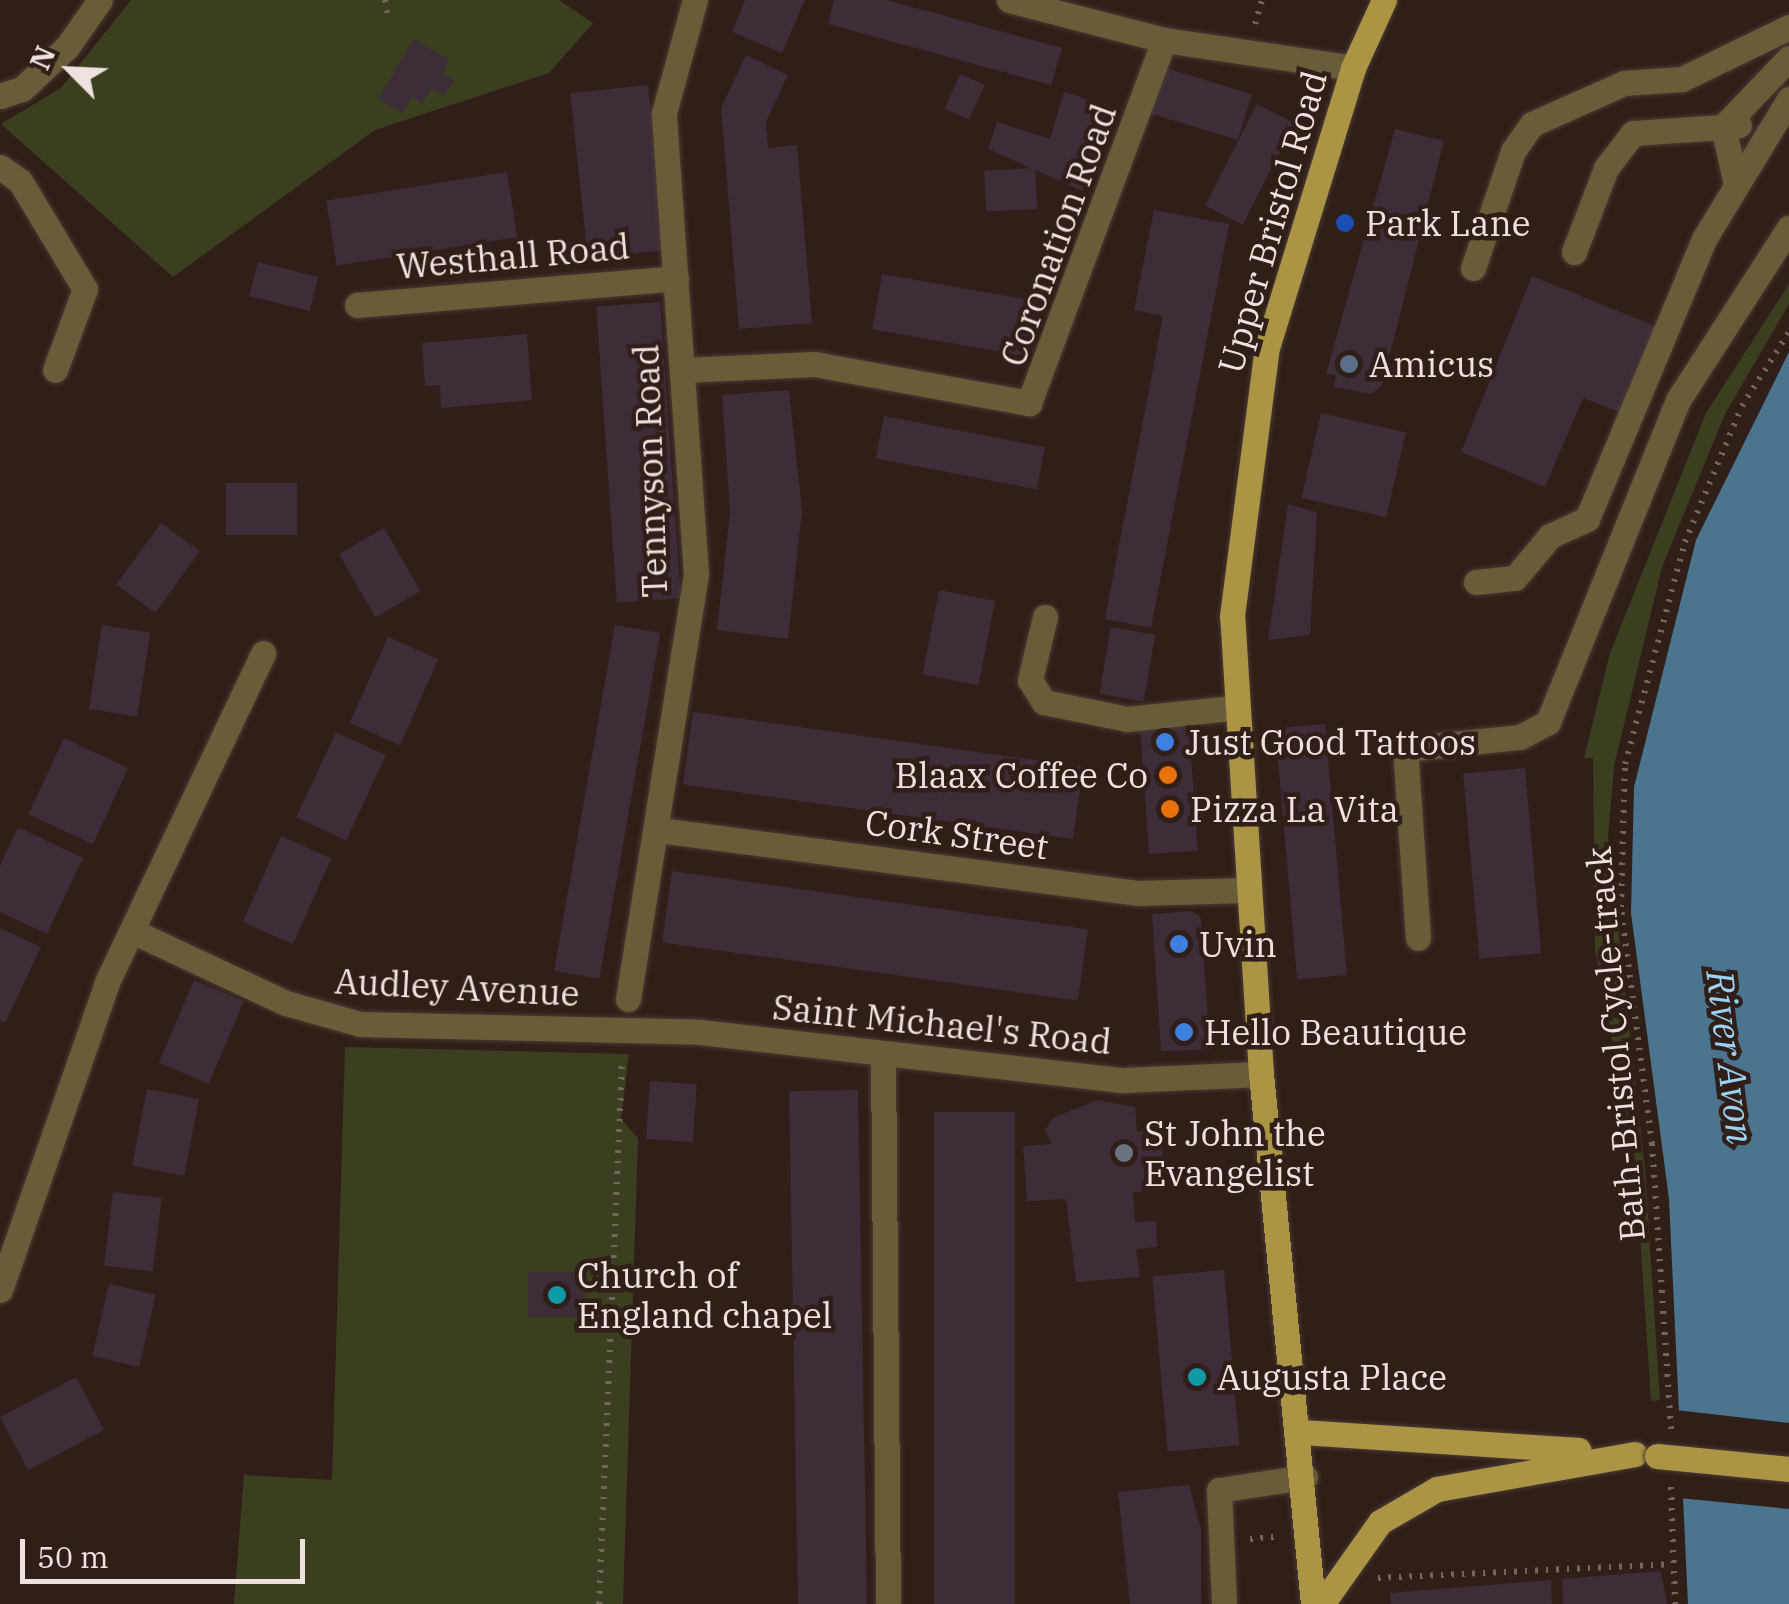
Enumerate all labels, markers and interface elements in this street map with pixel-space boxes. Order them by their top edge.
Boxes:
north arrow [20,20,120,120]
text: N [21,40,64,75]
street label: Upper Bristol Road [1209,66,1335,378]
street label: Coronation Road [991,98,1125,372]
place label: Park Lane [1365,202,1531,244]
marker: Park Lane [1334,212,1356,234]
street label: Westhall Road [395,225,631,287]
place label: Amicus [1369,343,1494,385]
street label: Tennyson Road [625,344,675,598]
marker: Amicus [1338,353,1360,375]
place label: Just Good Tattoos [1185,721,1476,763]
marker: Just Good Tattoos [1154,731,1176,753]
place label: Blaax Coffee Co [895,754,1148,796]
marker: Blaax Coffee Co [1157,764,1179,786]
place label: Pizza La Vita [1190,788,1399,830]
marker: Pizza La Vita [1159,798,1181,820]
street label: Cork Street [863,800,1051,868]
street label: Bath-Bristol Cycle-track [1577,845,1653,1243]
place label: Uvin [1199,923,1277,965]
marker: Uvin [1168,933,1190,955]
street label: Audley Avenue [333,960,581,1014]
water label: River Avon [1698,968,1764,1146]
street label: Saint Michael's Road [770,985,1114,1063]
place label: Hello Beautique [1204,1011,1467,1053]
marker: Hello Beautique [1173,1021,1195,1043]
place label: St John the Evangelist [1144,1112,1326,1194]
marker: St John the Evangelist [1113,1142,1135,1164]
place label: Church of England chapel [577,1254,832,1336]
marker: Church of England chapel [546,1284,568,1306]
place label: Augusta Place [1217,1356,1447,1398]
marker: Augusta Place [1186,1366,1208,1388]
scale bar [25,1519,310,1581]
text: 50 m [37,1537,109,1576]

